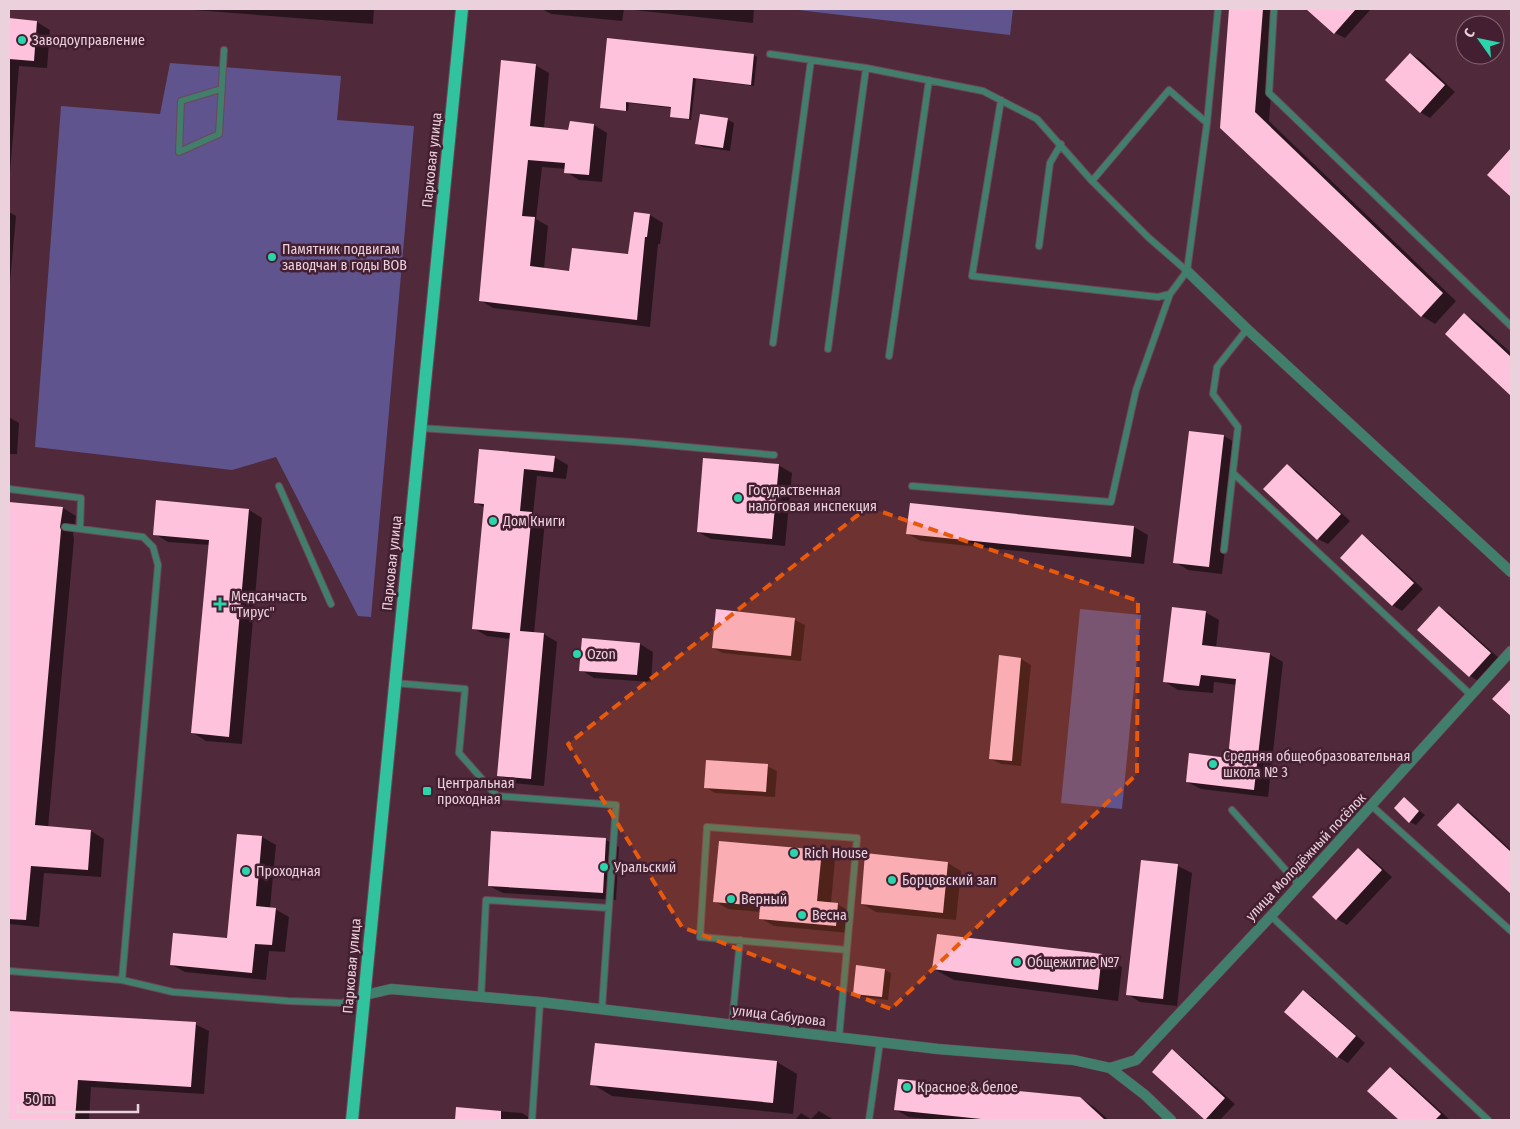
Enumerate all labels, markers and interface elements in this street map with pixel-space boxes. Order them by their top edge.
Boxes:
north arrow [1455,15,1505,65]
text: С [1460,25,1479,41]
place label: Заводоуправление [32,32,145,49]
marker: Заводоуправление [16,34,28,46]
street label: Парковая улица [419,111,445,208]
place label: Памятник подвигам заводчан в годы ВОВ [282,241,407,274]
marker: Памятник подвигам заводчан в годы ВОВ [266,251,278,263]
place label: Госудаственная налоговая инспекция [748,482,877,515]
marker: Госудаственная налоговая инспекция [732,492,744,504]
place label: Дом Книги [502,513,565,530]
street label: Парковая улица [379,514,405,611]
marker: Дом Книги [487,515,499,527]
place label: Медсанчасть "Тирус" [231,588,307,621]
marker: Медсанчасть "Тирус" [213,597,227,611]
place label: Ozon [587,646,616,663]
marker: Ozon [571,648,583,660]
place label: Средняя общеобразовательная школа № 3 [1223,748,1410,781]
marker: Средняя общеобразовательная школа № 3 [1207,758,1219,770]
place label: Центральная проходная [437,775,515,808]
marker: Центральная проходная [421,785,433,797]
street label: улица Молодёжный посёлок [1242,789,1370,924]
place label: Rich House [804,845,868,862]
marker: Rich House [788,847,800,859]
place label: Уральский [613,859,676,876]
marker: Уральский [598,861,610,873]
place label: Проходная [256,863,321,880]
marker: Проходная [240,865,252,877]
place label: Борцовский зал [902,872,997,889]
marker: Борцовский зал [886,874,898,886]
place label: Верный [741,891,787,908]
marker: Верный [725,893,737,905]
place label: Весна [812,907,847,924]
marker: Весна [796,909,808,921]
street label: Парковая улица [339,917,365,1014]
place label: Общежитие №7 [1027,954,1120,971]
marker: Общежитие №7 [1011,956,1023,968]
street label: улица Сабурова [731,1002,827,1030]
place label: Красное & белое [917,1079,1018,1096]
marker: Красное & белое [901,1081,913,1093]
scale bar [18,1082,138,1114]
text: 50 m [25,1090,55,1108]

